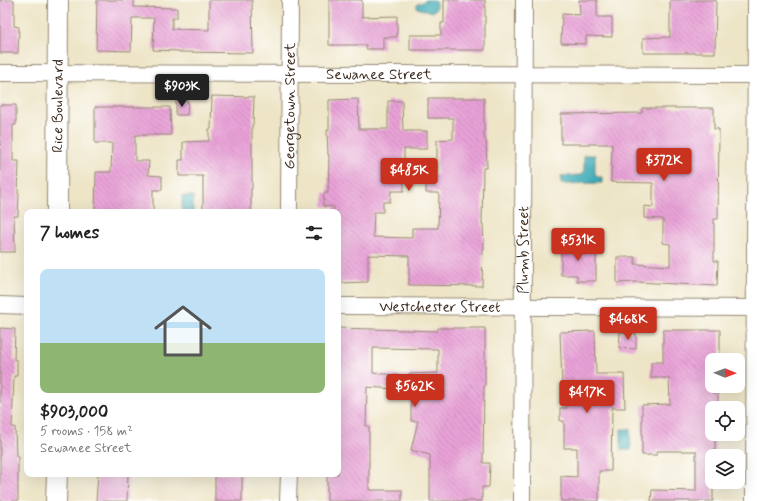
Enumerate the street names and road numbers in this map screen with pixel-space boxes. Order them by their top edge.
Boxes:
street label: Georgetown Street [280,42,301,170]
street label: Rice Boulevard [48,59,69,153]
street label: Sewanee Street [326,65,432,85]
street label: Plumb Street [514,206,534,294]
street label: Westchester Street [379,297,501,318]

